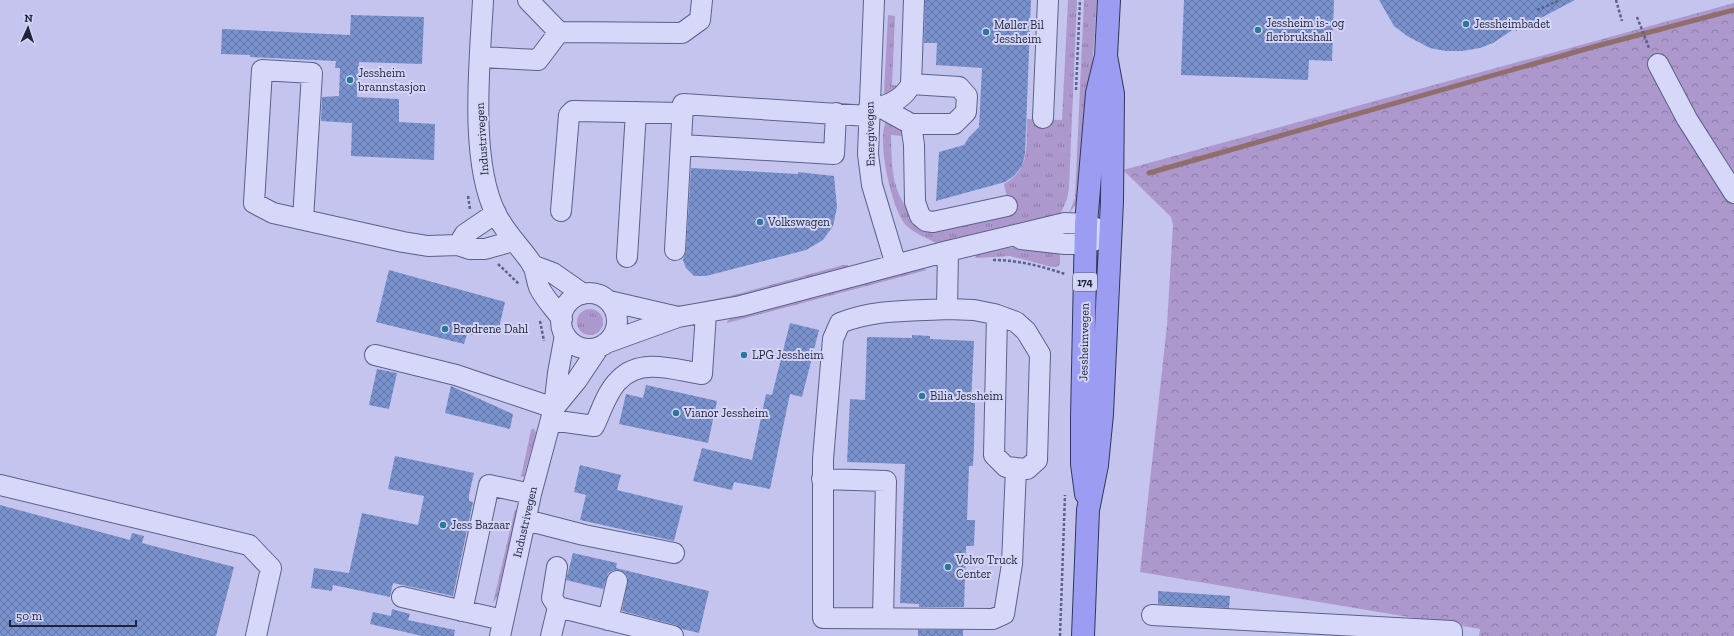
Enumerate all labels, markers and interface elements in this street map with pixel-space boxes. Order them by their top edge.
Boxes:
north arrow [8,8,48,48]
text: N [24,12,34,25]
place label: Jessheim is- og flerbrukshall [1266,16,1345,44]
place label: Jessheimbadet [1474,17,1551,31]
place label: Møller Bil Jessheim [994,18,1044,46]
marker: Jessheimbadet [1461,19,1471,29]
marker: Jessheim is- og flerbrukshall [1253,25,1263,35]
marker: Møller Bil Jessheim [981,27,991,37]
place label: Jessheim brannstasjon [357,66,426,95]
marker: Jessheim brannstasjon [345,75,355,85]
street label: Energivegen [862,101,878,167]
street label: Industrivegen [472,102,492,176]
place label: Volkswagen [767,215,830,229]
marker: Volkswagen [755,217,765,227]
road number: 174 [1073,273,1097,291]
street label: Jessheimvegen [1076,303,1092,381]
place label: Brødrene Dahl [453,322,528,336]
marker: Brødrene Dahl [440,324,450,334]
place label: LPG Jessheim [752,348,824,362]
marker: LPG Jessheim [739,350,749,360]
place label: Bilia Jessheim [930,389,1003,403]
marker: Bilia Jessheim [917,391,927,401]
place label: Vianor Jessheim [683,406,769,420]
marker: Vianor Jessheim [671,408,681,418]
street label: Industrivegen [510,485,540,559]
place label: Jess Bazaar [451,518,510,532]
marker: Jess Bazaar [438,520,448,530]
place label: Volvo Truck Center [955,553,1018,581]
marker: Volvo Truck Center [943,562,953,572]
scale bar [10,602,136,628]
text: 50 m [16,609,43,623]

